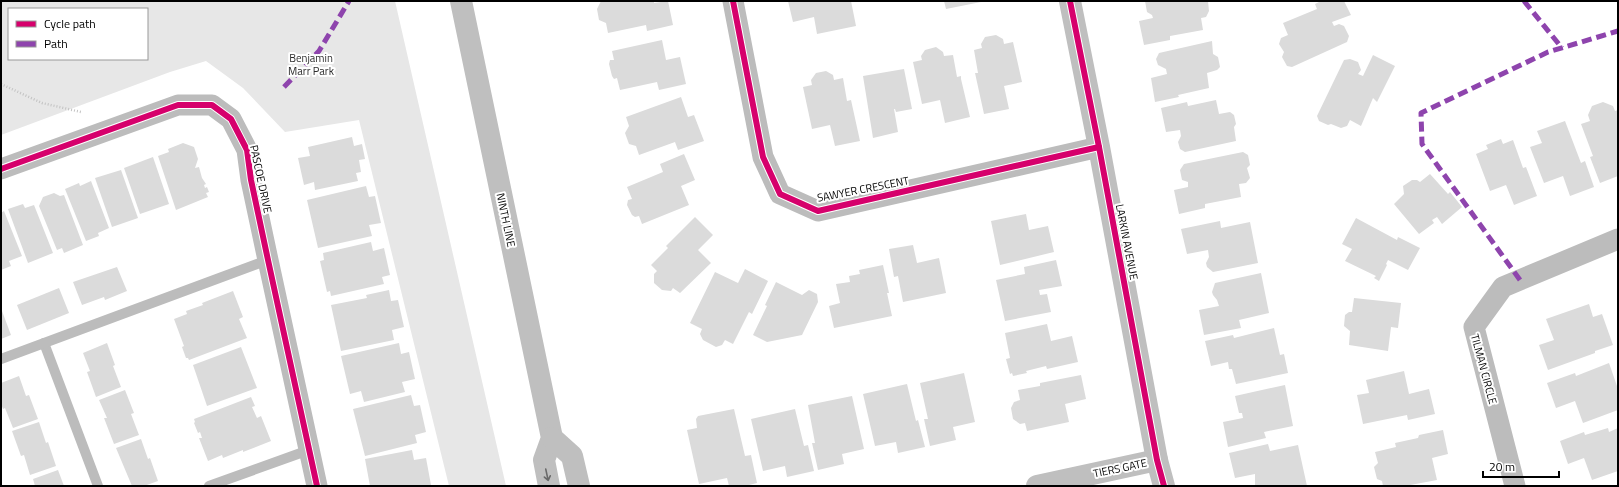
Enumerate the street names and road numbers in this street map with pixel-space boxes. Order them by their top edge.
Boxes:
street label: PASCOE DRIVE [246,143,276,215]
street label: SAWYER CRESCENT [816,172,910,206]
street label: NINTH LINE [492,192,520,248]
street label: LARKIN AVENUE [1112,203,1142,281]
street label: TILMAN CIRCLE [1467,332,1501,406]
street label: TIERS GATE [1092,455,1148,481]

